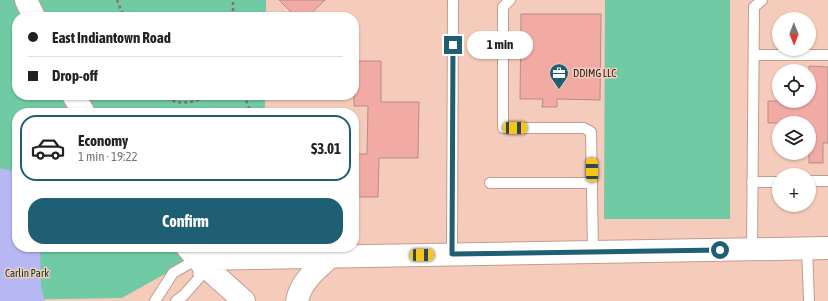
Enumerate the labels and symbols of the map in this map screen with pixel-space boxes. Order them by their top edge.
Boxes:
north arrow [772,12,816,56]
callout: 1 min [467,31,533,59]
route end [444,36,462,54]
office icon: DDIMG LLC [548,62,570,90]
place label: DDIMG LLC [573,67,616,79]
car [503,122,527,134]
car [586,158,598,182]
route start [711,241,729,259]
car [410,249,434,261]
park label: Carlin Park [5,267,49,279]

